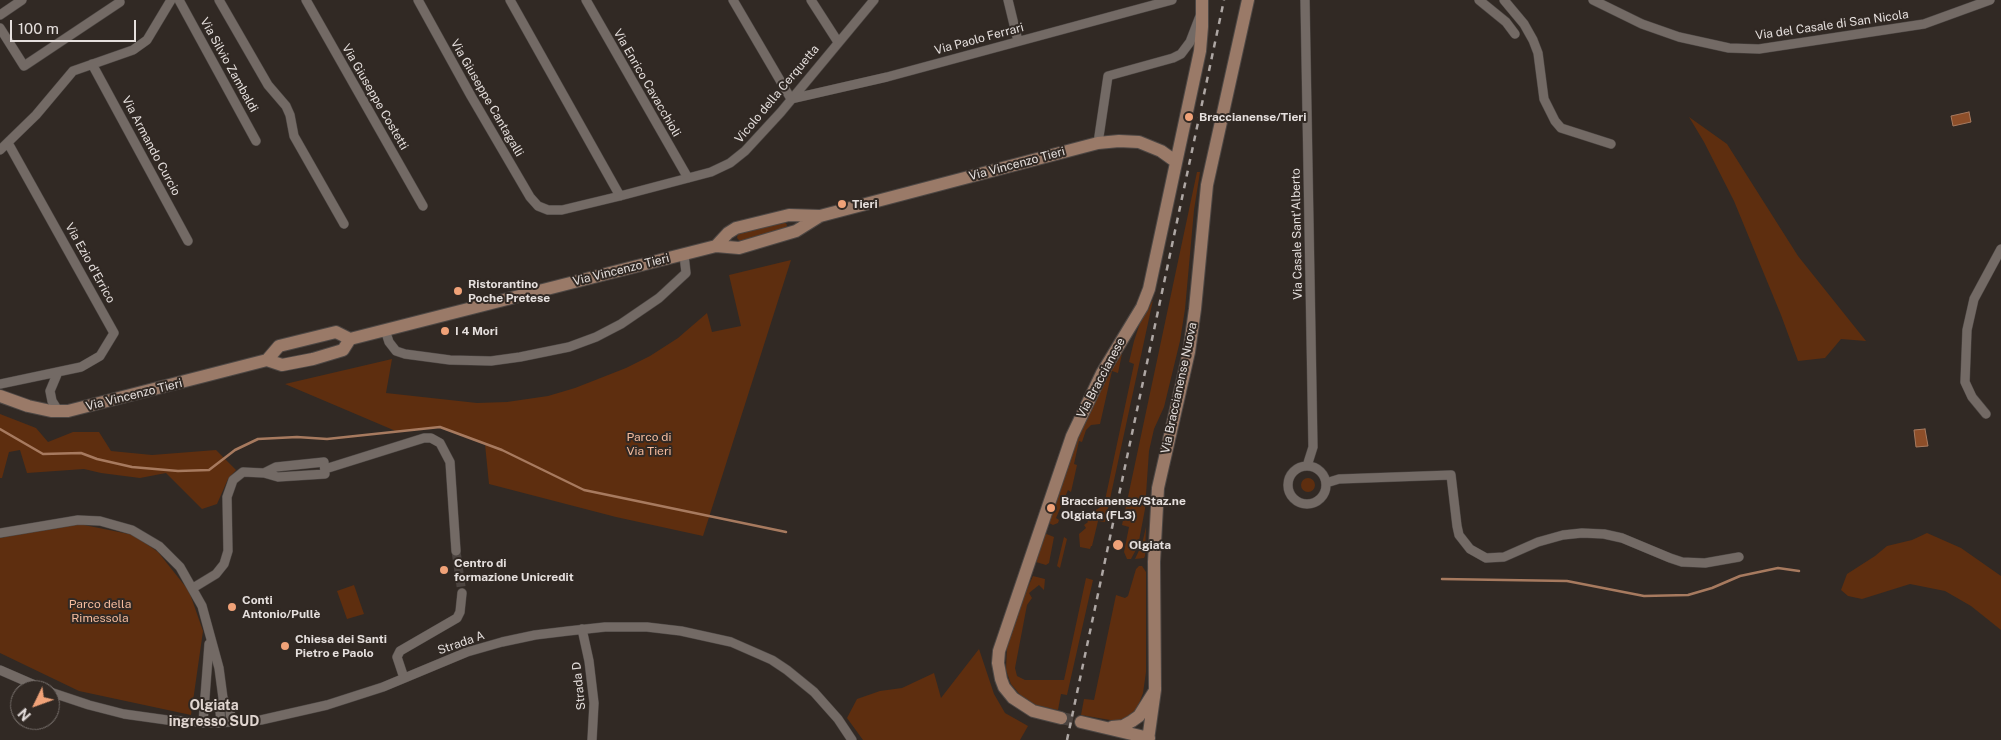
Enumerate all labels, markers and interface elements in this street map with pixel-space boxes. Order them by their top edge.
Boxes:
street label: Via del Casale di San Nicola [1754,7,1910,43]
scale bar [12,10,139,42]
street label: Via Silvio Zambaldi [197,15,261,115]
text: 100 m [18,20,59,37]
street label: Via Paolo Ferrari [933,20,1025,58]
street label: Via Enrico Cavacchioli [610,27,684,139]
street label: Via Giuseppe Cantagalli [448,37,526,159]
street label: Via Giuseppe Costetti [339,41,411,153]
street label: Vicolo della Cerquetta [732,42,822,146]
street label: Via Armando Curcio [119,94,183,198]
place label: Braccianense/Tieri [1199,110,1306,124]
marker: Braccianense/Tieri [1183,111,1195,123]
street label: Via Vincenzo Tieri [967,144,1067,184]
street label: Via Casale Sant'Alberto [1289,168,1305,300]
place label: Tieri [852,197,878,211]
marker: Tieri [836,198,848,210]
street label: Via Ezio d'Errico [62,220,118,306]
street label: Via Vincenzo Tieri [571,251,671,289]
place label: Ristorantino Poche Pretese [468,277,550,305]
marker: Ristorantino Poche Pretese [452,285,464,297]
street label: Via Braccianense Nuova [1158,321,1200,455]
place label: I 4 Mori [455,324,498,338]
marker: I 4 Mori [439,325,451,337]
street label: Via Braccianese [1074,335,1128,421]
street label: Via Vincenzo Tieri [84,376,184,414]
park label: Parco di Via Tieri [626,430,672,458]
place label: Braccianense/Staz.ne Olgiata (FL3) [1061,494,1186,522]
marker: Braccianense/Staz.ne Olgiata (FL3) [1045,502,1057,514]
marker: Olgiata [1111,538,1125,552]
place label: Olgiata [1129,538,1171,552]
place label: Centro di formazione Unicredit [454,556,574,584]
marker: Centro di formazione Unicredit [438,564,450,576]
place label: Conti Antonio/Pullè [242,593,320,621]
park label: Parco della Rimessola [69,597,131,625]
marker: Conti Antonio/Pullè [226,601,238,613]
street label: Strada A [436,628,486,658]
place label: Chiesa dei Santi Pietro e Paolo [295,632,387,660]
marker: Chiesa dei Santi Pietro e Paolo [279,640,291,652]
street label: Strada D [569,661,589,711]
north arrow [10,680,60,730]
district label: Olgiata ingresso SUD [169,698,259,730]
text: N [15,705,34,724]

